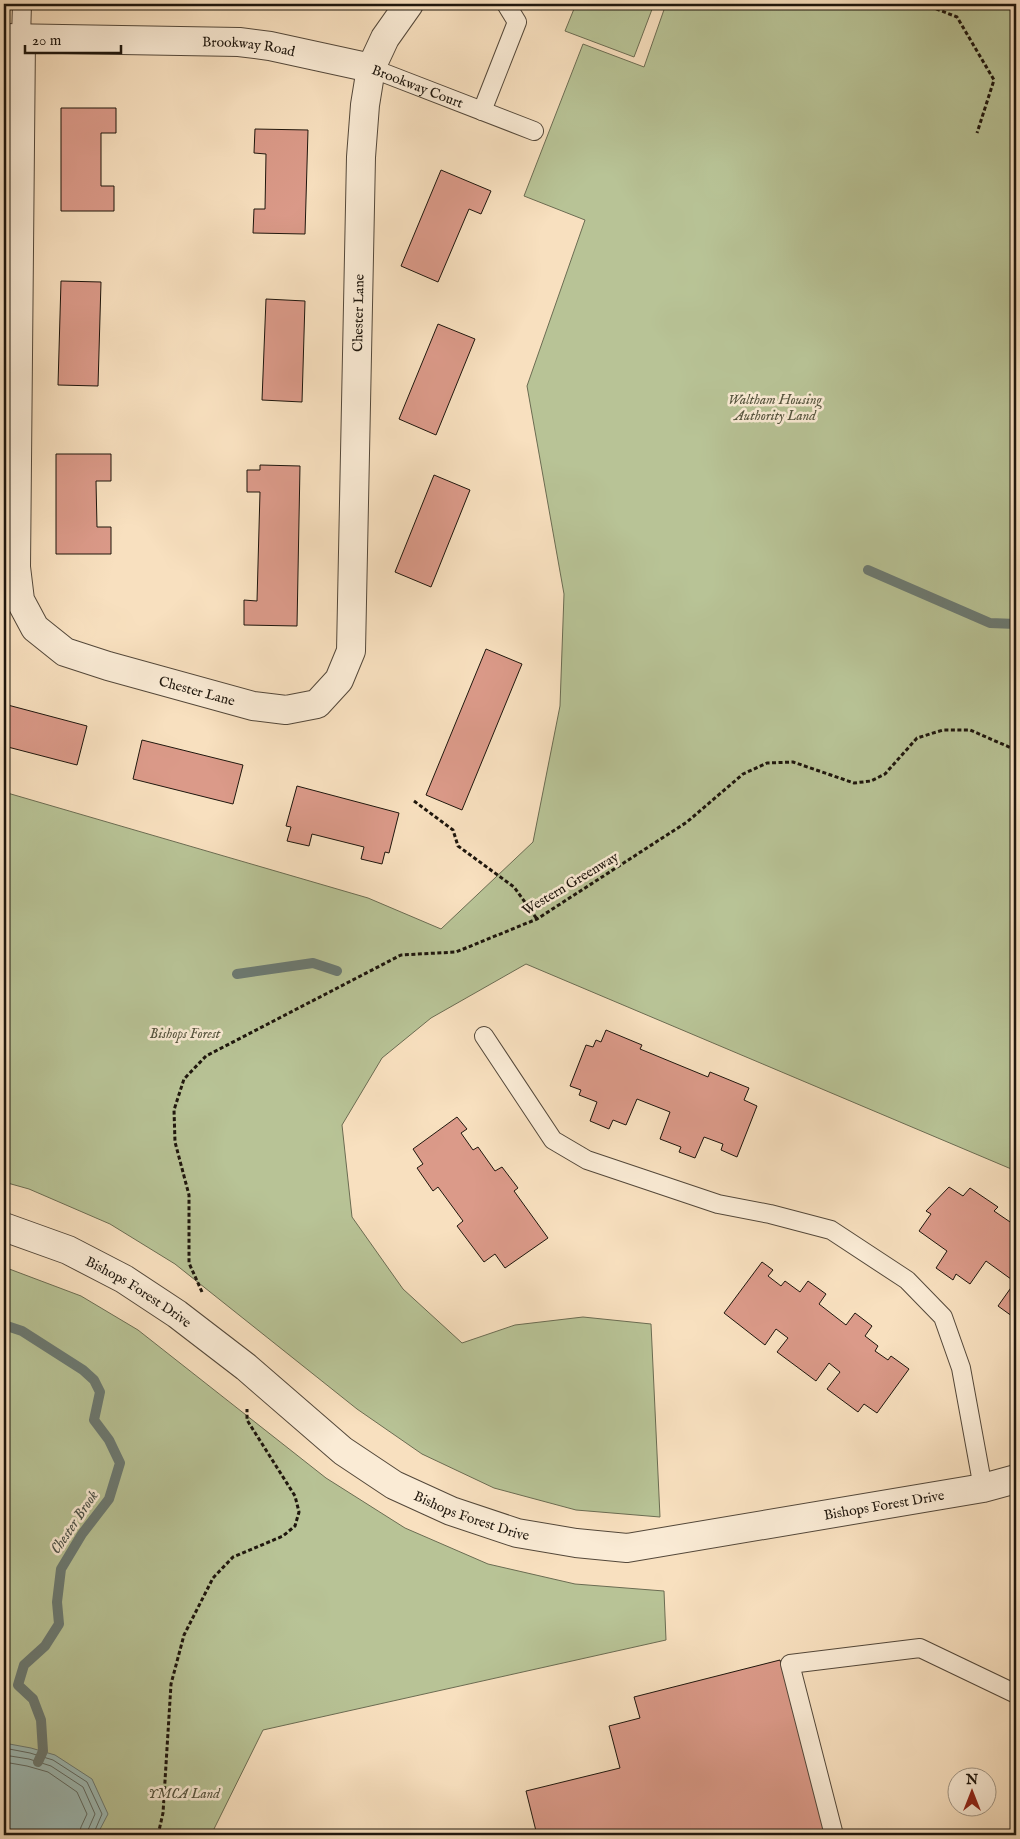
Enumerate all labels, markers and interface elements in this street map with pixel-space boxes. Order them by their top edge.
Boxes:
scale bar [25,22,121,54]
text: 20 m [32,31,62,50]
street label: Brookway Road [202,33,297,61]
street label: Brookway Court [369,61,466,113]
street label: Chester Lane [349,273,369,352]
park label: Waltham Housing Authority Land [728,391,823,425]
street label: Chester Lane [157,672,237,711]
street label: Western Greenway [519,848,622,920]
park label: Bishops Forest [150,1025,221,1043]
street label: Bishops Forest Drive [82,1253,195,1332]
water label: Chester Brook [46,1487,103,1558]
street label: Bishops Forest Drive [411,1487,531,1545]
street label: Bishops Forest Drive [823,1487,946,1525]
north arrow [948,1766,998,1816]
text: N [965,1771,978,1789]
park label: YMCA Land [148,1785,221,1803]

